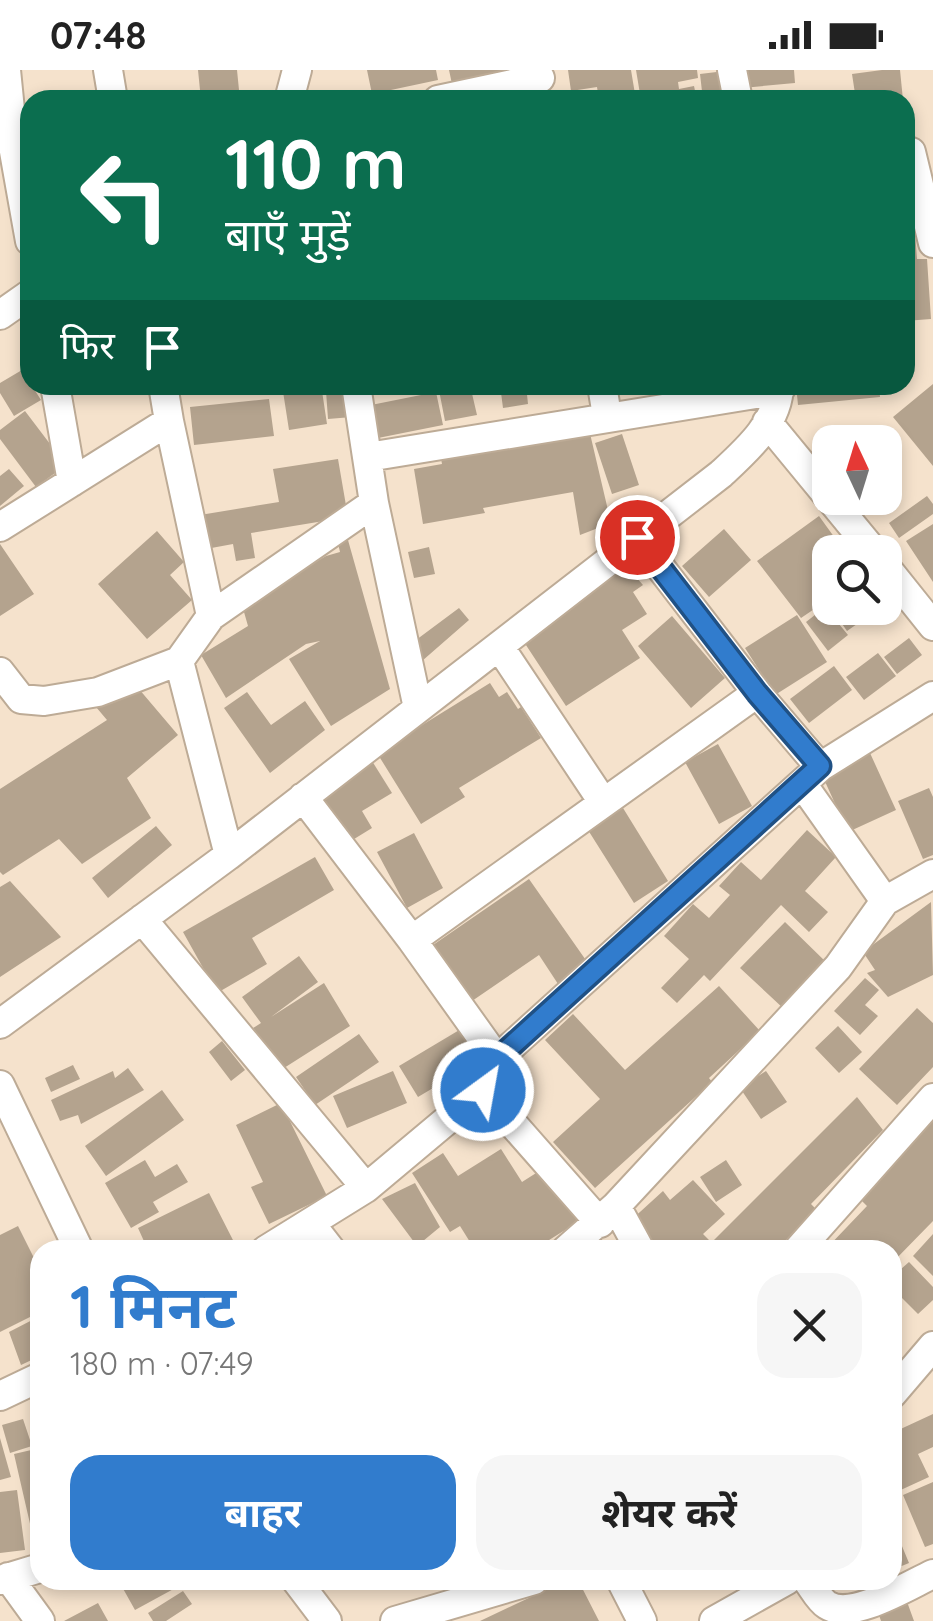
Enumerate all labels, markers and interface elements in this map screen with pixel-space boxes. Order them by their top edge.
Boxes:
text: 07:48 [50,11,146,59]
text: 110 m [225,119,407,207]
icon: left [60,130,190,260]
text: बाएँ मुड़ें [225,206,351,262]
icon: arrive [135,320,190,375]
text: फिर [60,321,115,369]
north arrow [812,425,902,515]
map controls [812,425,902,625]
pin [595,495,680,580]
icon: arrive [610,510,665,565]
button: search [812,535,902,625]
position arrow [431,1038,535,1142]
text: 1 मिनट [70,1268,236,1343]
button: close [757,1273,862,1378]
text: 180 m · 07:49 [70,1343,254,1383]
button: बाहर [70,1455,456,1570]
button: शेयर करें [476,1455,862,1570]

